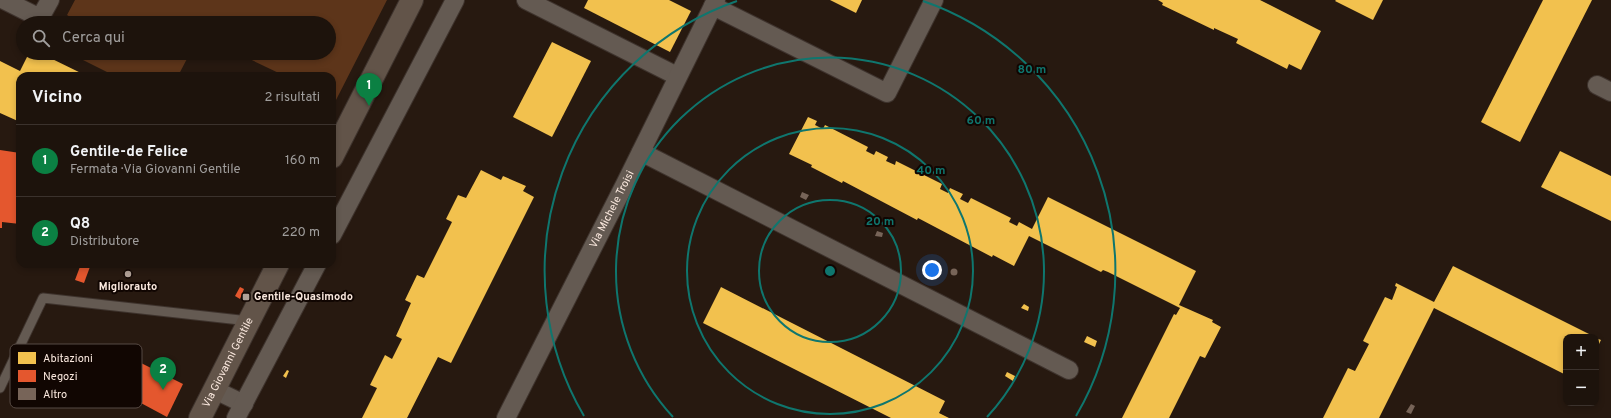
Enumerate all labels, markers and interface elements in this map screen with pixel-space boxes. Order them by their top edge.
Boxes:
search box [16,16,336,60]
icon: search [30,27,52,49]
text: Cerca qui [62,29,125,48]
text: 80 m [1018,62,1046,78]
pin: 1 [356,73,382,106]
text: Vicino [32,87,82,109]
text: 2 risultati [265,90,320,106]
text: 60 m [967,113,995,129]
text: Gentile-de Felice [70,143,188,162]
text: 1 [42,153,48,169]
text: 160 m [285,153,320,169]
text: Fermata · Via Giovanni Gentile [70,162,241,178]
text: 40 m [916,163,946,179]
street label: Via Michele Troisi [587,168,638,251]
text: 20 m [866,214,894,230]
text: Q8 [70,215,90,234]
text: 2 [41,225,49,241]
text: 220 m [282,225,320,241]
text: Distributore [70,234,139,250]
your location [922,260,942,280]
centre of rings [823,264,837,278]
marker: Migliorauto [123,269,133,279]
place label: Migliorauto [99,280,157,294]
place label: Gentile-Quasimodo [254,290,353,304]
marker: Gentile-Quasimodo [241,292,251,302]
street label: Via Giovanni Gentile [199,315,257,410]
map controls [1563,334,1599,406]
button: + [1563,334,1599,370]
legend [10,344,142,408]
text: Abitazioni [43,352,93,366]
pin: 2 [150,357,176,390]
text: Negozi [43,370,77,384]
button: − [1563,370,1599,406]
text: Altro [43,388,67,402]

